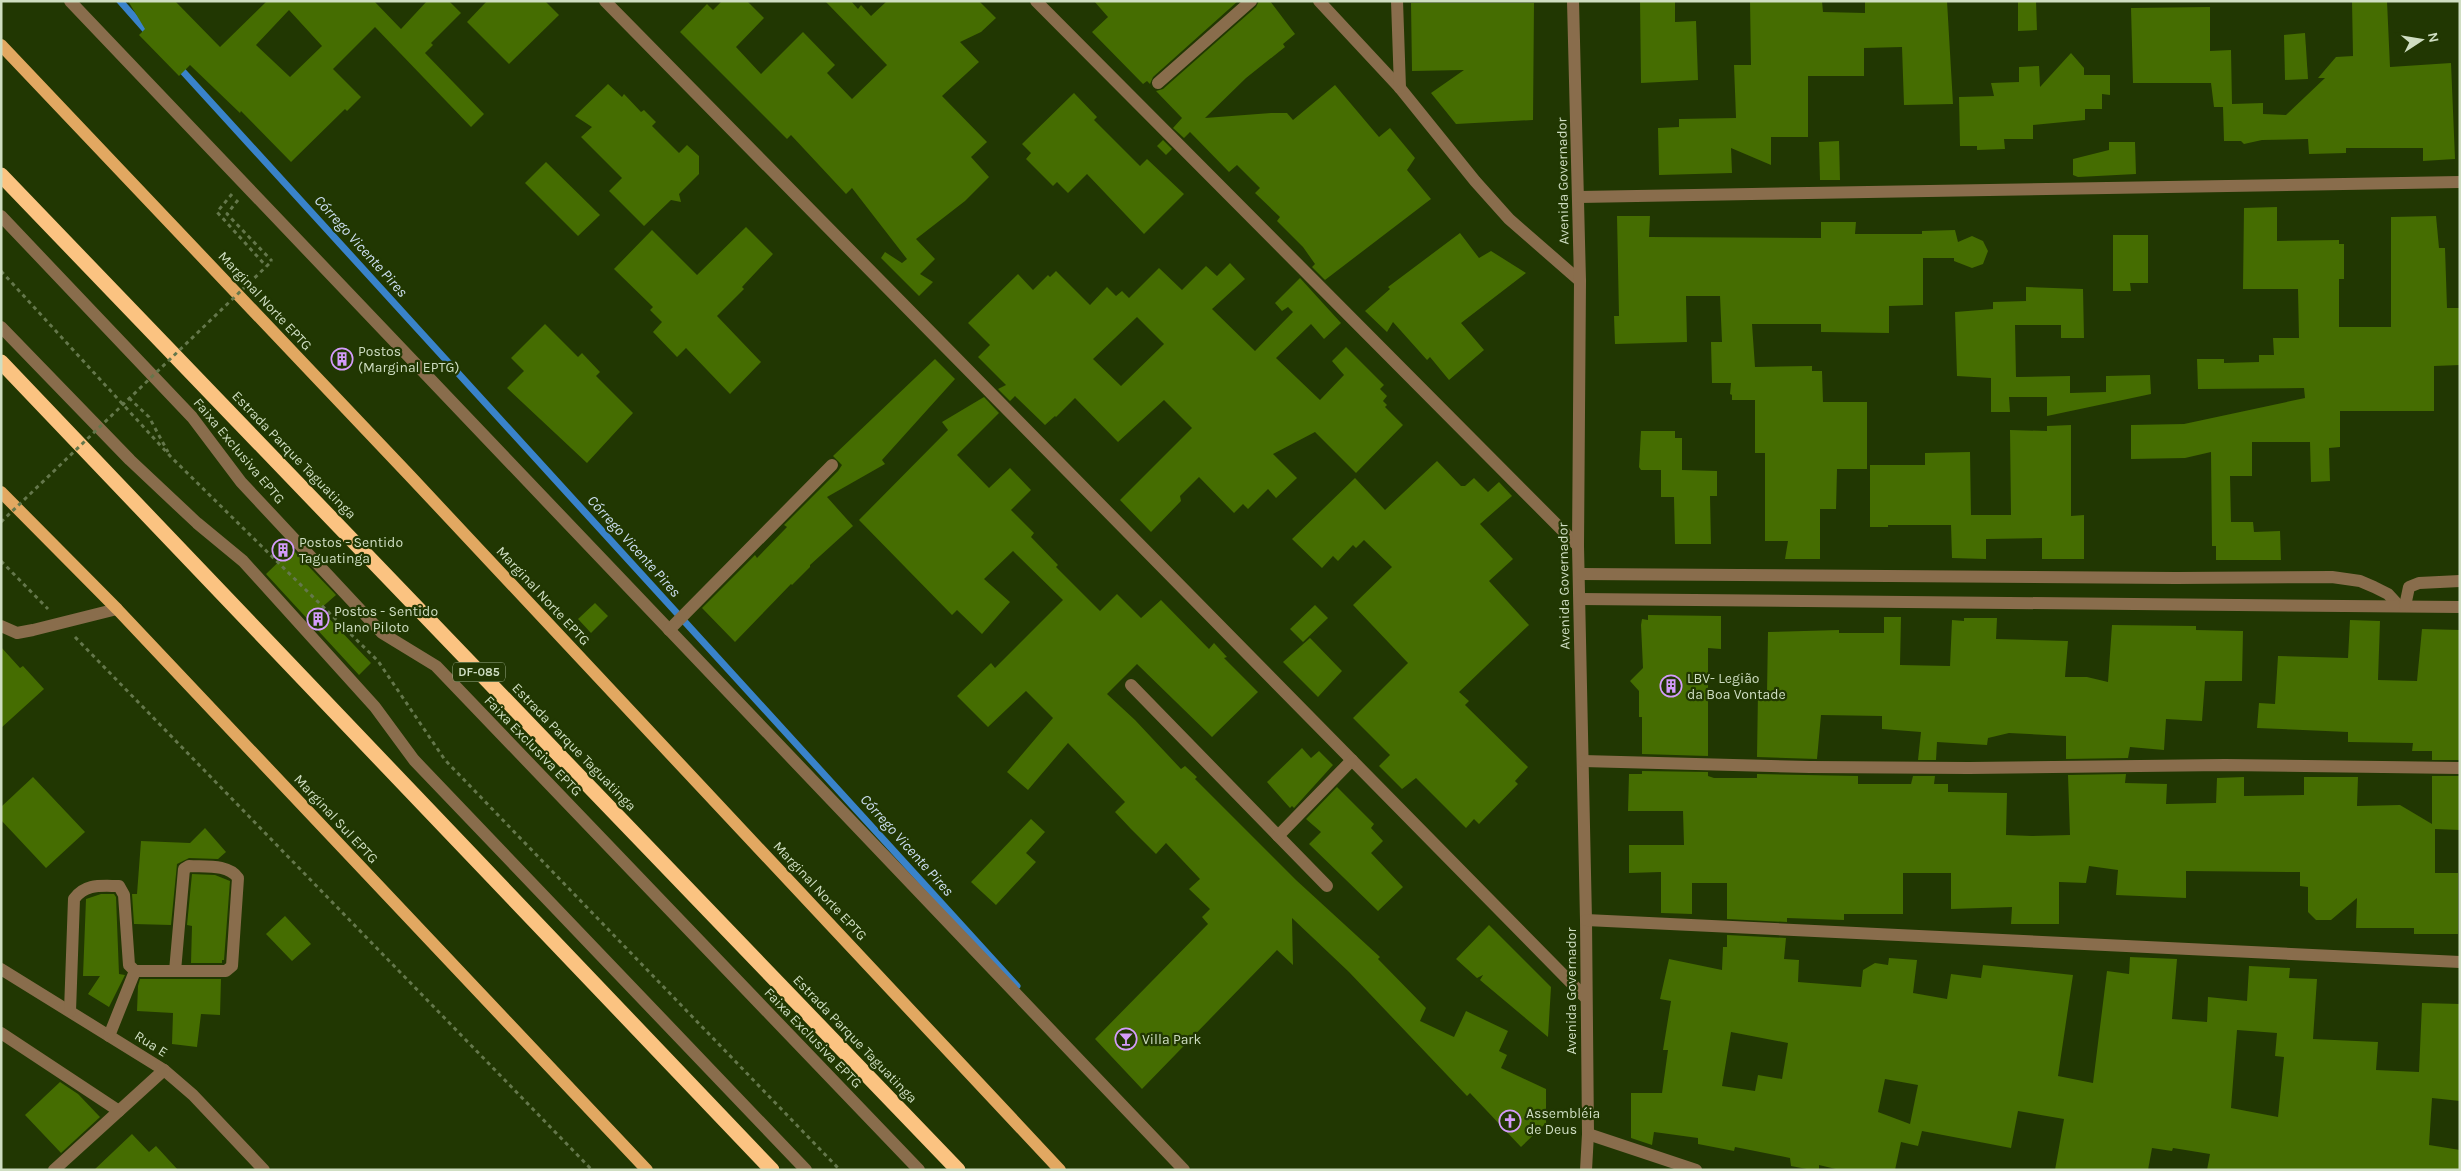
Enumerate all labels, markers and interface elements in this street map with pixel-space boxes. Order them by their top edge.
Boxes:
north arrow [2396,15,2446,65]
text: N [2424,31,2443,44]
street label: Avenida Governador [1553,116,1573,245]
water label: Córrego Vicente Pires [311,191,411,301]
street label: Marginal Norte EPTG [215,248,315,354]
place label: Postos (Marginal EPTG) [358,343,459,376]
building icon: Postos (Marginal EPTG) [330,347,354,371]
street label: Estrada Parque Taguatinga [228,387,360,523]
street label: Faixa Exclusiva EPTG [190,395,288,507]
water label: Córrego Vicente Pires [584,491,684,601]
street label: Avenida Governador [1554,521,1574,650]
place label: Postos - Sentido Taguatinga [299,534,403,567]
building icon: Postos - Sentido Taguatinga [271,538,295,562]
street label: Marginal Norte EPTG [493,543,593,649]
place label: Postos - Sentido Plano Piloto [334,603,438,636]
building icon: Postos - Sentido Plano Piloto [306,607,330,631]
road number: DF-085 [453,662,505,682]
place label: LBV- Legião da Boa Vontade [1687,670,1786,703]
building icon: LBV- Legião da Boa Vontade [1659,674,1683,698]
street label: Estrada Parque Taguatinga [508,679,640,815]
street label: Faixa Exclusiva EPTG [481,692,585,800]
street label: Marginal Sul EPTG [290,771,382,867]
water label: Córrego Vicente Pires [857,790,957,900]
street label: Marginal Norte EPTG [770,838,870,944]
street label: Avenida Governador [1563,927,1580,1055]
street label: Estrada Parque Taguatinga [789,971,921,1107]
street label: Faixa Exclusiva EPTG [761,984,865,1092]
street label: Rua E [131,1027,171,1061]
bar icon: Villa Park [1114,1027,1138,1051]
place label: Villa Park [1142,1031,1201,1048]
place label: Assembléia de Deus [1526,1105,1600,1138]
church icon: Assembléia de Deus [1498,1109,1522,1133]

